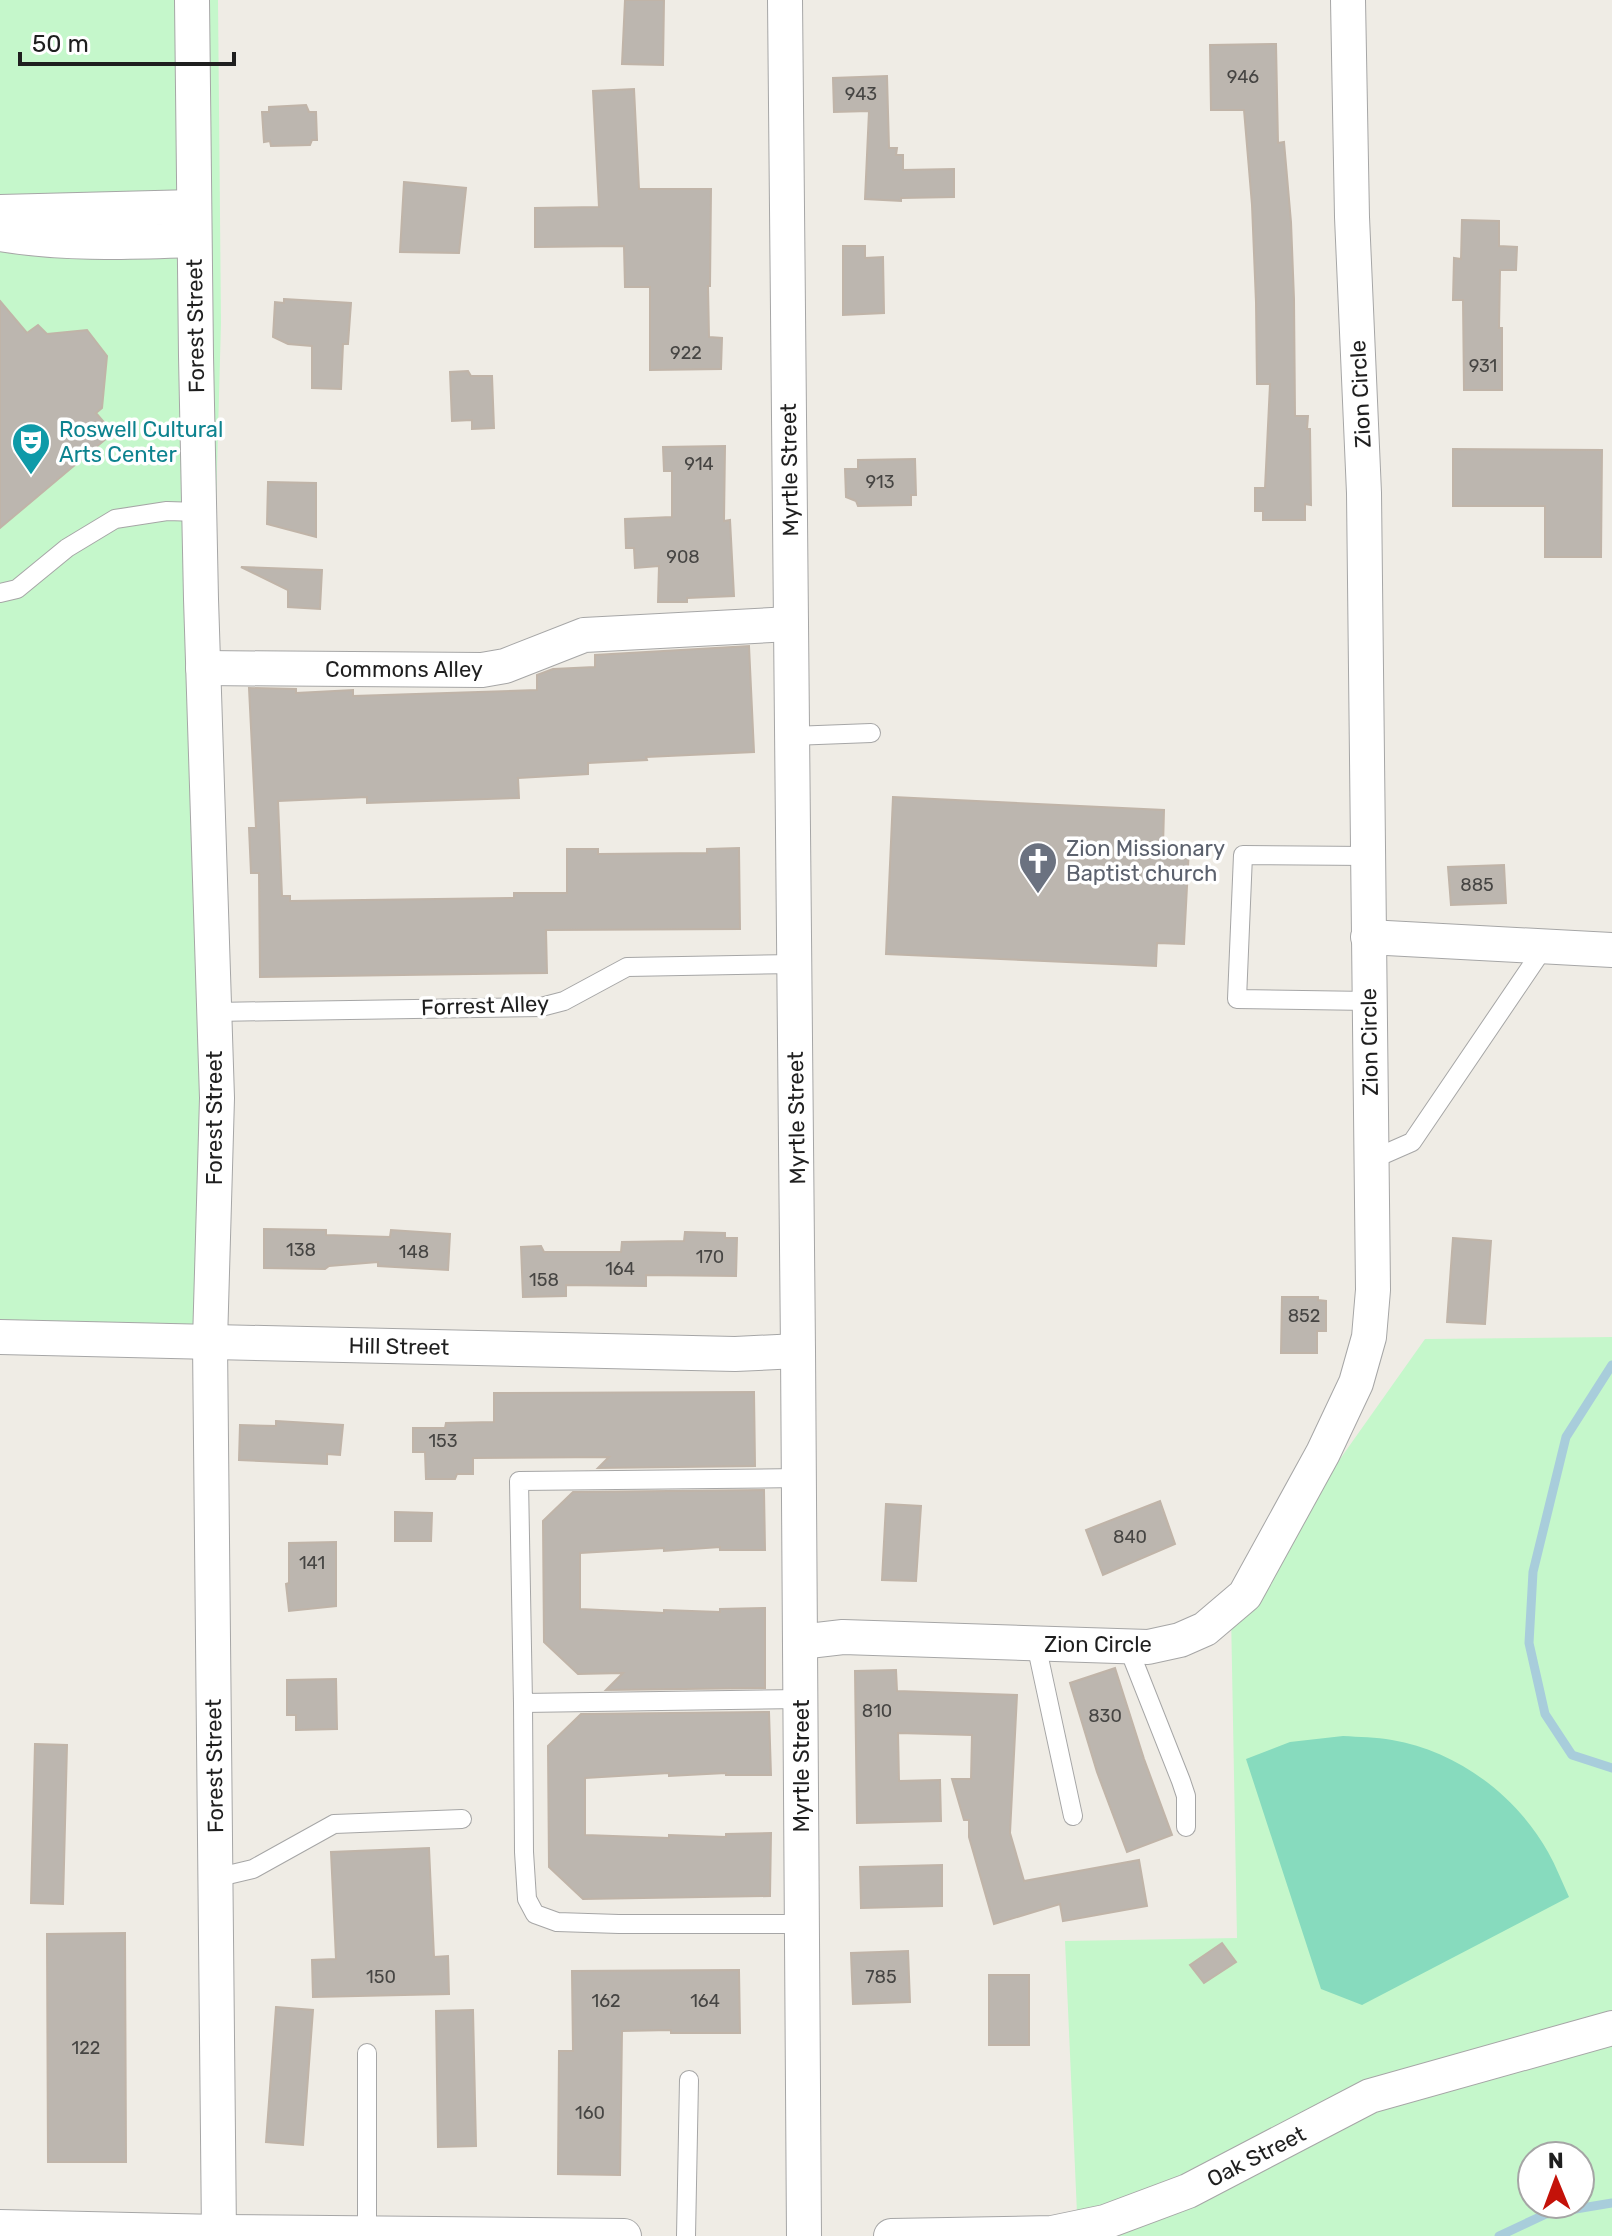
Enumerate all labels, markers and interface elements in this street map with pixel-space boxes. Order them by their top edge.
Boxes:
scale bar [20,16,234,66]
text: 50 m [32,30,89,58]
house number: 946 [1227,66,1259,88]
house number: 943 [845,83,877,105]
street label: Forest Street [181,258,210,393]
street label: Zion Circle [1344,339,1377,449]
house number: 922 [670,342,702,364]
house number: 931 [1469,355,1497,377]
street label: Myrtle Street [775,403,804,537]
place label: Roswell Cultural Arts Center [59,416,223,468]
theatre icon: Roswell Cultural Arts Center [10,421,52,476]
house number: 914 [684,453,714,475]
house number: 913 [865,471,895,493]
house number: 908 [666,546,700,568]
street label: Commons Alley [325,656,483,683]
place label: Zion Missionary Baptist church [1066,835,1225,887]
church icon: Zion Missionary Baptist church [1017,840,1059,895]
house number: 885 [1460,874,1494,896]
street label: Zion Circle [1355,988,1384,1096]
street label: Forrest Alley [421,990,550,1021]
street label: Forest Street [201,1050,228,1185]
street label: Myrtle Street [782,1051,811,1185]
house number: 138 [286,1239,316,1261]
house number: 148 [399,1241,429,1263]
house number: 170 [696,1246,724,1268]
house number: 164 [605,1258,635,1280]
house number: 158 [529,1269,559,1291]
house number: 852 [1288,1305,1320,1327]
street label: Hill Street [348,1332,450,1361]
house number: 153 [428,1430,458,1452]
house number: 840 [1113,1526,1147,1548]
house number: 141 [299,1552,325,1574]
street label: Zion Circle [1044,1631,1152,1658]
street label: Forest Street [200,1698,229,1833]
street label: Myrtle Street [788,1699,815,1833]
house number: 810 [862,1700,892,1722]
house number: 830 [1088,1705,1122,1727]
house number: 150 [366,1966,396,1988]
house number: 785 [865,1966,897,1988]
house number: 162 [591,1990,621,2012]
house number: 164 [690,1990,720,2012]
house number: 122 [72,2037,100,2059]
house number: 160 [575,2102,605,2124]
street label: Oak Street [1202,2120,1310,2193]
north arrow [1516,2140,1596,2220]
text: N [1548,2147,1564,2174]

